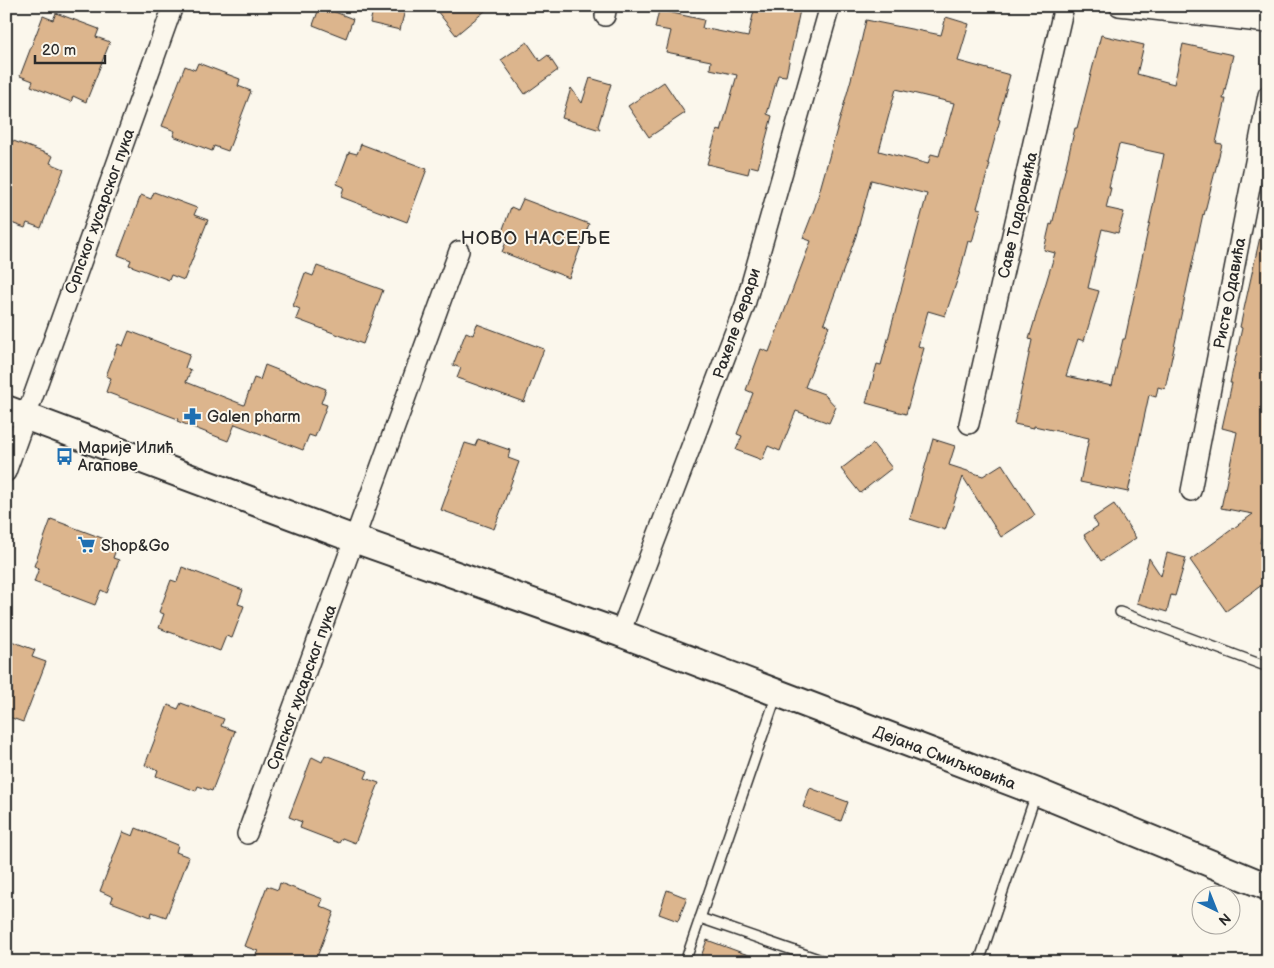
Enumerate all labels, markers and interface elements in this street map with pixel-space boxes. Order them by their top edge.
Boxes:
scale bar [35,32,105,64]
text: 20 m [42,41,76,60]
street label: Српског хусарског пука [62,126,139,297]
street label: Саве Тодоровића [995,150,1042,280]
district label: НОВО НАСЕЉЕ [461,227,611,250]
street label: Ристе Одавића [1210,235,1251,351]
street label: Рахеле Ферари [710,266,765,381]
pharmacy icon: Galen pharm [183,406,203,426]
place label: Galen pharm [207,408,301,427]
place label: Марије Илић Агапове [77,439,174,476]
bus stop icon: Марије Илић Агапове [54,446,74,466]
supermarket icon: Shop&Go [77,535,97,555]
place label: Shop&Go [101,537,170,556]
street label: Српског хусарског пука [264,602,341,773]
street label: Дејана Смиљковића [871,722,1019,795]
north arrow [1192,886,1242,936]
text: N [1215,909,1234,929]

